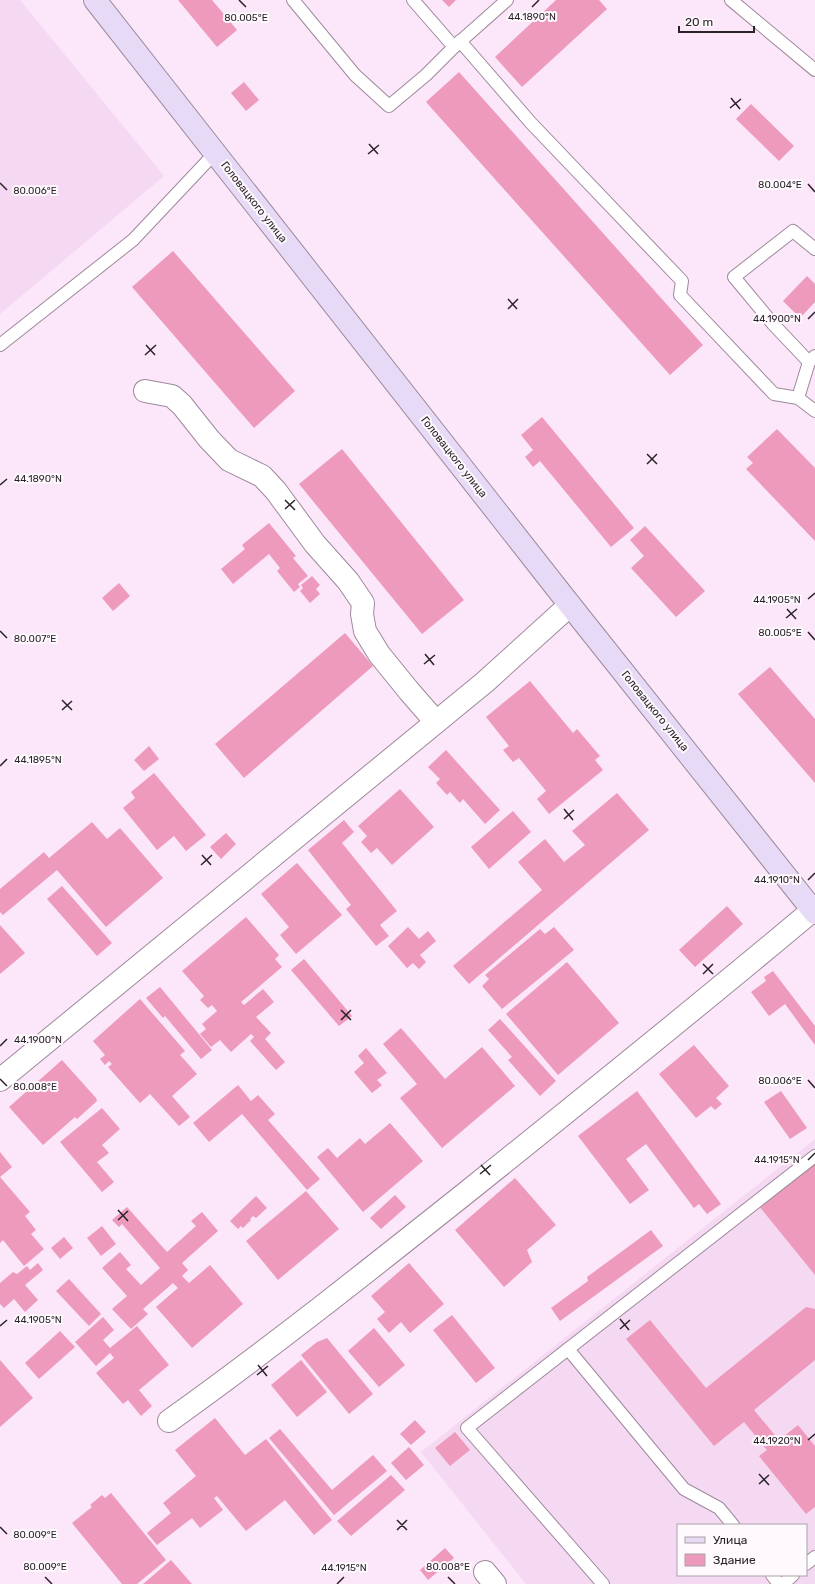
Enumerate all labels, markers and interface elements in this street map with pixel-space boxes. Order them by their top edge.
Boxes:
scale bar [679,8,754,34]
text: 44.1890°N [508,11,556,23]
text: 80.005°E [224,12,268,24]
text: 20 m [685,15,713,29]
street label: Головацкого улица [218,159,290,245]
text: 80.004°E [758,179,802,191]
text: 80.006°E [13,185,57,197]
text: 44.1900°N [753,313,801,325]
street label: Головацкого улица [418,414,490,500]
text: 44.1890°N [14,473,62,485]
text: 44.1905°N [753,594,801,606]
text: 80.005°E [758,627,802,639]
text: 80.007°E [14,633,56,645]
street label: Головацкого улица [619,668,691,754]
text: 44.1895°N [14,754,62,766]
text: 44.1910°N [754,874,800,886]
text: 44.1900°N [14,1034,62,1046]
text: 80.006°E [758,1075,802,1087]
text: 80.008°E [13,1081,57,1093]
text: 44.1915°N [754,1154,800,1166]
text: 44.1905°N [14,1314,62,1326]
text: 44.1920°N [753,1435,801,1447]
legend [677,1524,807,1576]
text: 80.009°E [13,1529,57,1541]
text: Улица [713,1533,747,1547]
text: Здание [713,1553,756,1567]
text: 80.009°E [23,1561,67,1573]
text: 80.008°E [426,1561,470,1573]
text: 44.1915°N [321,1562,367,1574]

